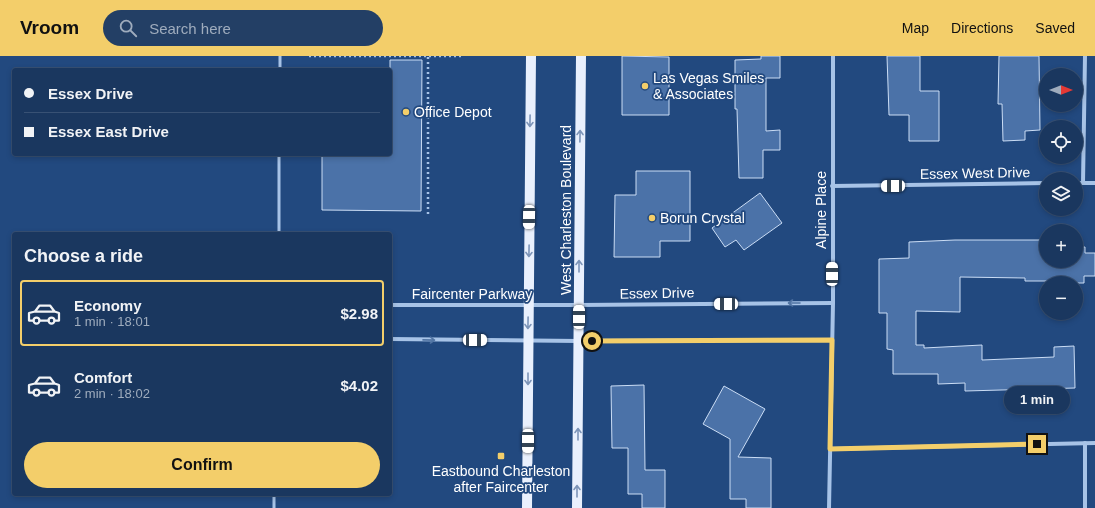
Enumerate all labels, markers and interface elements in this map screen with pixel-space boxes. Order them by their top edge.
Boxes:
search box [103,10,383,46]
text: Vroom [20,17,79,38]
icon: search [117,17,139,39]
text: Search here [149,20,231,37]
text: Map [902,20,929,36]
text: Directions [951,20,1013,36]
text: Saved [1035,20,1075,36]
north arrow [1039,68,1083,112]
map controls [1039,68,1083,320]
place label: Las Vegas Smiles & Associates [653,70,764,102]
marker: Las Vegas Smiles & Associates [640,81,650,91]
text: Essex Drive [48,85,133,102]
place label: Office Depot [414,104,492,120]
marker: Office Depot [401,107,411,117]
one-way arrow [526,114,534,127]
button: locate [1039,120,1083,164]
text: Essex East Drive [48,123,169,140]
street label: West Charleston Boulevard [558,125,574,295]
one-way arrow [576,130,584,143]
street label: Essex West Drive [920,164,1030,182]
street label: Alpine Place [813,171,829,249]
button: layers [1039,172,1083,216]
car [881,180,905,192]
car [523,205,535,229]
place label: Borun Crystal [660,210,745,226]
marker: Borun Crystal [647,213,657,223]
button: + [1039,224,1083,268]
one-way arrow [525,244,533,257]
text: Choose a ride [24,246,143,266]
one-way arrow [575,260,583,273]
car [826,262,838,286]
button: − [1039,276,1083,320]
street label: Essex Drive [620,284,695,302]
street label: Faircenter Parkway [412,286,532,302]
icon: car [26,295,62,331]
text: Economy [74,297,142,314]
car [714,298,738,310]
one-way arrow [788,299,801,307]
text: $2.98 [340,305,378,322]
car [573,305,585,329]
text: 1 min · 18:01 [74,314,150,329]
one-way arrow [524,316,532,329]
route start [583,332,601,350]
car [463,334,487,346]
one-way arrow [422,336,435,343]
icon: car [26,367,62,403]
text: Comfort [74,369,132,386]
one-way arrow [524,372,532,385]
text: $4.02 [340,377,378,394]
text: 2 min · 18:02 [74,386,150,401]
callout: 1 min [1004,386,1070,414]
text: 1 min [1020,392,1054,407]
one-way arrow [574,428,582,441]
car [522,429,534,453]
route end [1028,435,1046,453]
button: Confirm [24,442,380,488]
marker: Eastbound Charleston after Faircenter [496,451,506,461]
place label: Eastbound Charleston after Faircenter [432,463,570,495]
one-way arrow [573,485,581,498]

